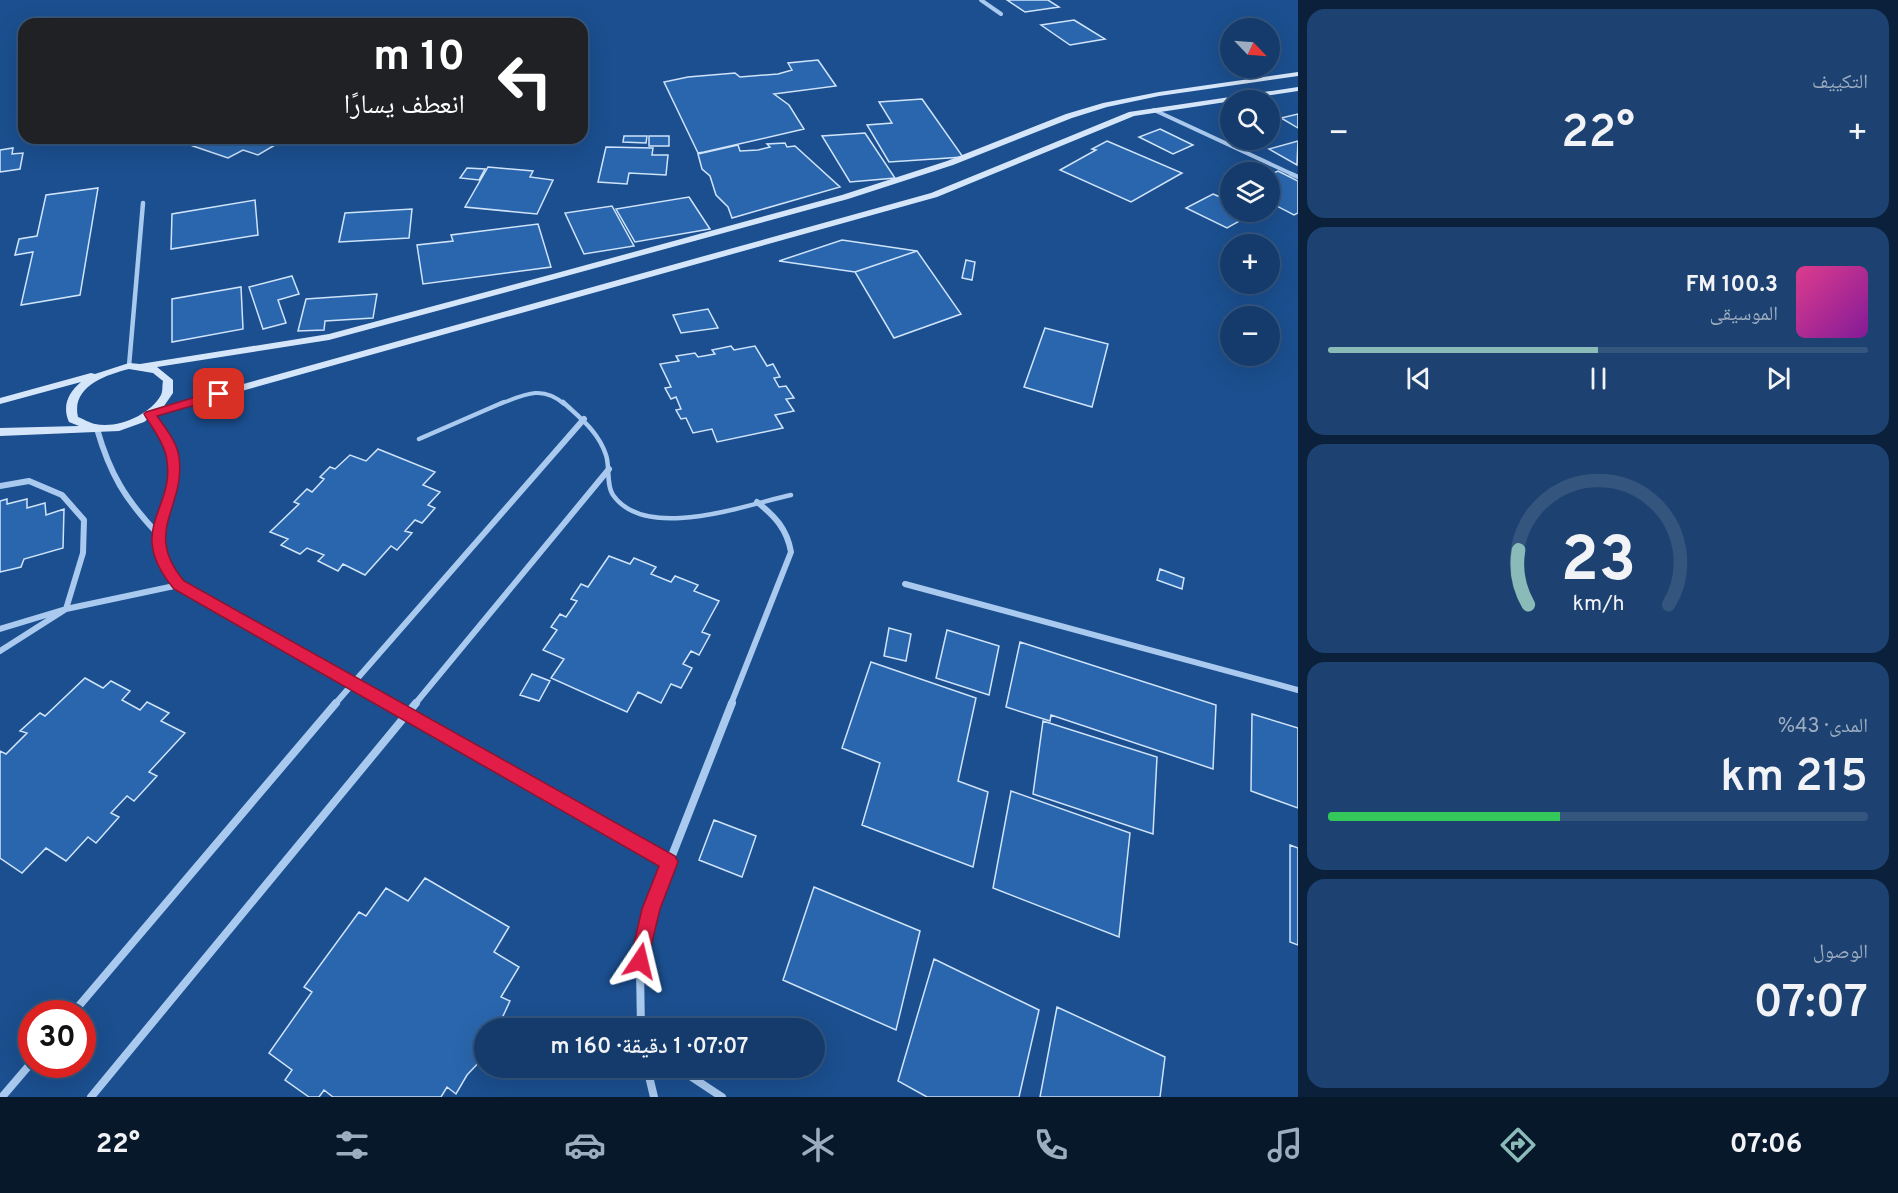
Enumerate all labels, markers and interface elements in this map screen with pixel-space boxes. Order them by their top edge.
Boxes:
north arrow [1220,18,1280,78]
map controls [1220,18,1280,366]
text: 10 m [373,32,465,85]
icon: left [486,42,564,120]
text: التكييف [1812,70,1868,96]
text: انعطف يسارًا [344,89,465,123]
button: search [1220,90,1280,150]
text: 22° [1561,106,1635,163]
text: − [1328,114,1349,156]
text: + [1847,114,1868,156]
button: layers [1220,162,1280,222]
button: + [1220,234,1280,294]
text: 100.3 FM [1686,272,1778,299]
text: الموسيقى [1710,302,1778,328]
button: − [1220,306,1280,366]
icon: previous [1402,362,1435,395]
icon: pause [1582,362,1615,395]
icon: next [1762,362,1795,395]
pin [193,368,244,419]
icon: arrive [202,377,235,410]
text: 23 [1560,525,1636,604]
text: km/h [1572,592,1624,619]
text: المدى · 43% [1778,714,1868,740]
text: 215 km [1720,750,1868,807]
position arrow [608,929,672,993]
text: الوصول [1813,940,1868,966]
text: 07:07 [1753,976,1868,1033]
speed limit sign: 30 [18,1000,96,1078]
text: 07:07 · 1 دقيقة · 160 m [550,1034,749,1061]
icon: filters [331,1124,373,1166]
icon: car [564,1124,606,1166]
icon: climate [797,1124,839,1166]
icon: phone [1030,1124,1072,1166]
icon: music [1264,1124,1306,1166]
icon: directions [1497,1124,1539,1166]
text: 22° [96,1128,140,1162]
text: 07:06 [1730,1128,1802,1162]

